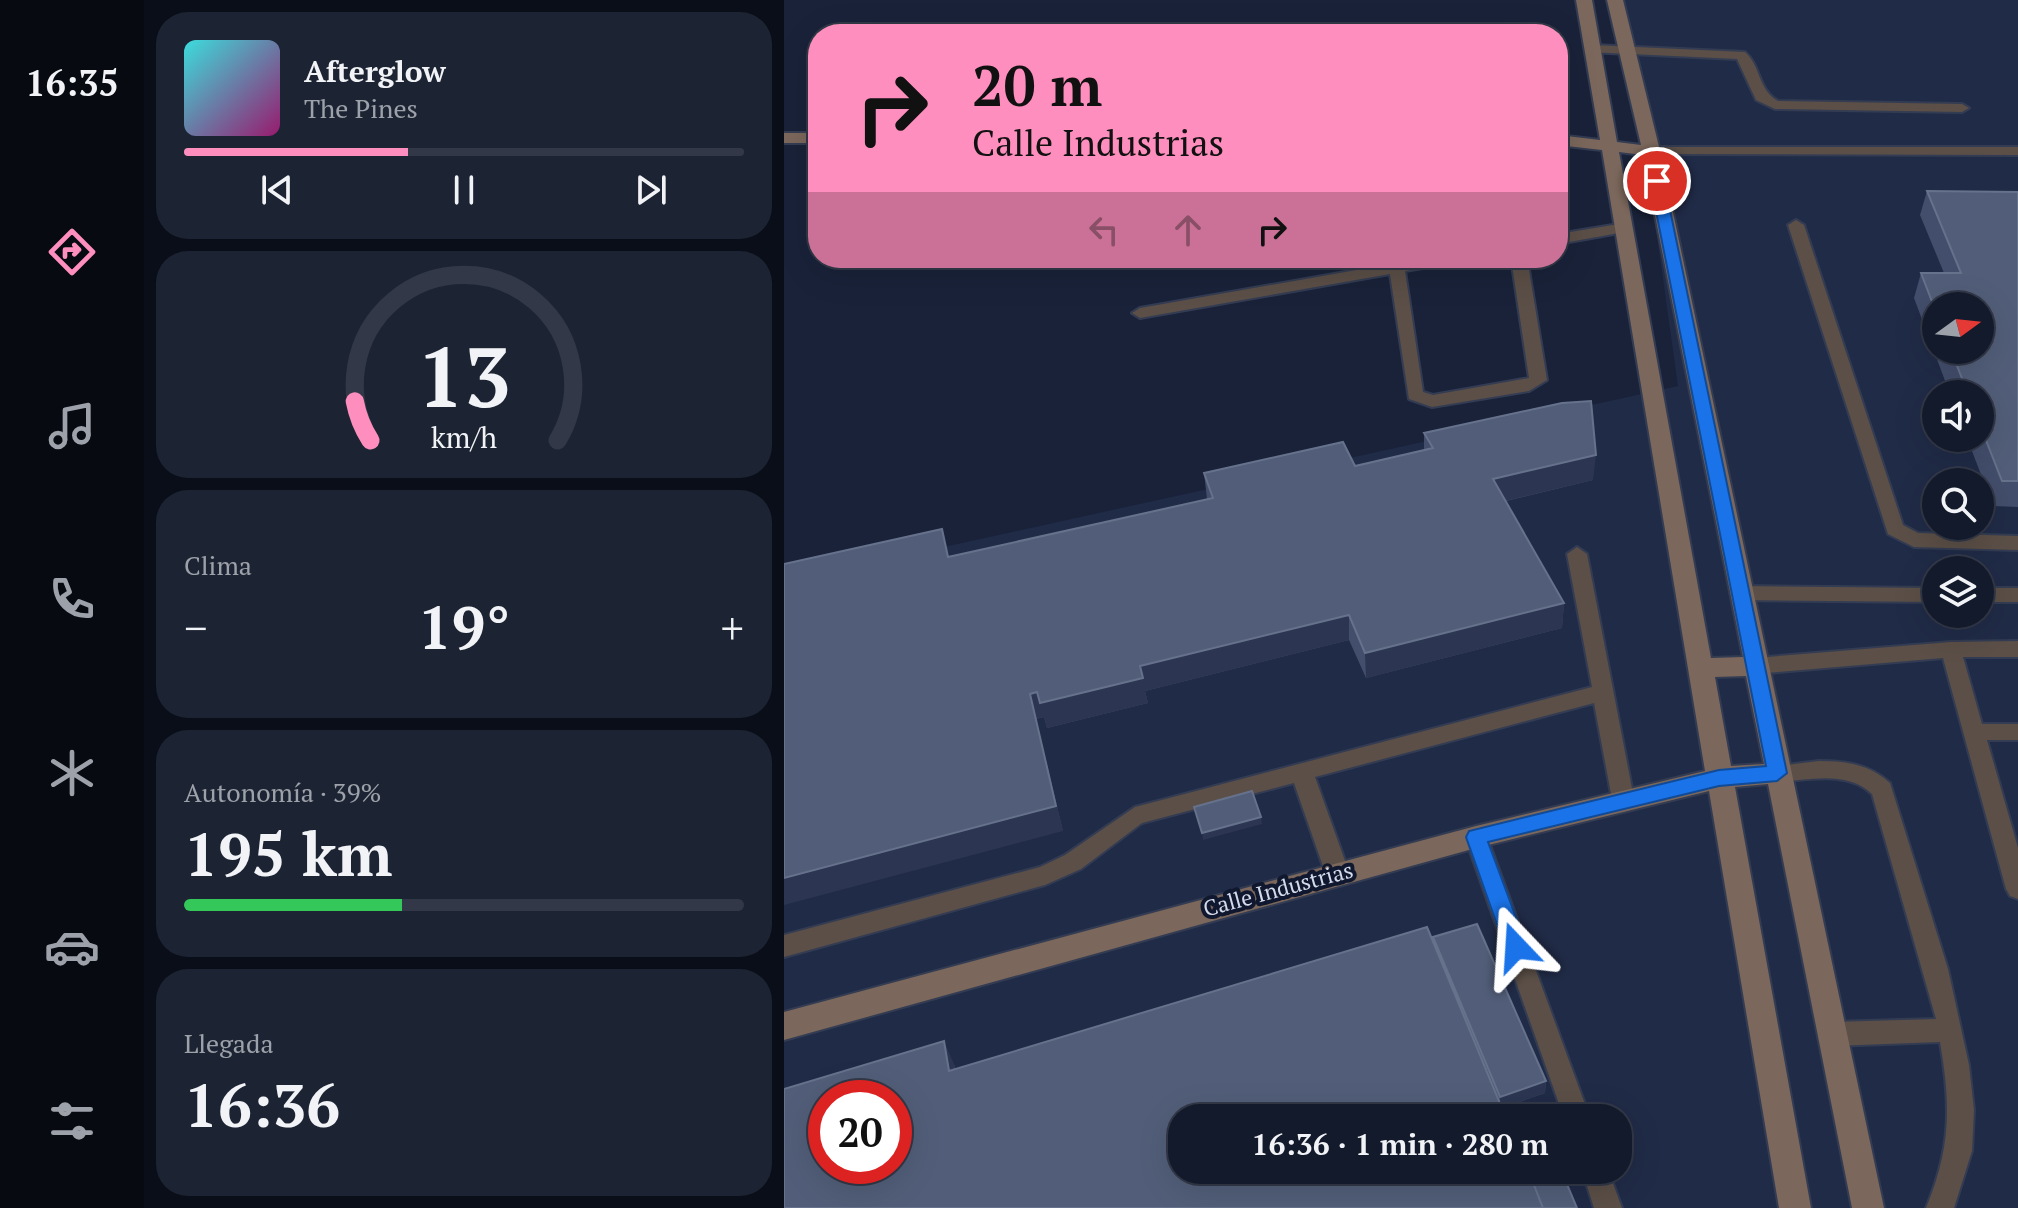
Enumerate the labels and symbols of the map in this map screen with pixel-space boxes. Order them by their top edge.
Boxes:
pin [1623,147,1691,215]
north arrow [1922,292,1994,364]
street label: Calle Industrias [1200,855,1356,922]
position arrow [1474,905,1558,989]
speed limit sign: 20 [808,1080,912,1184]

